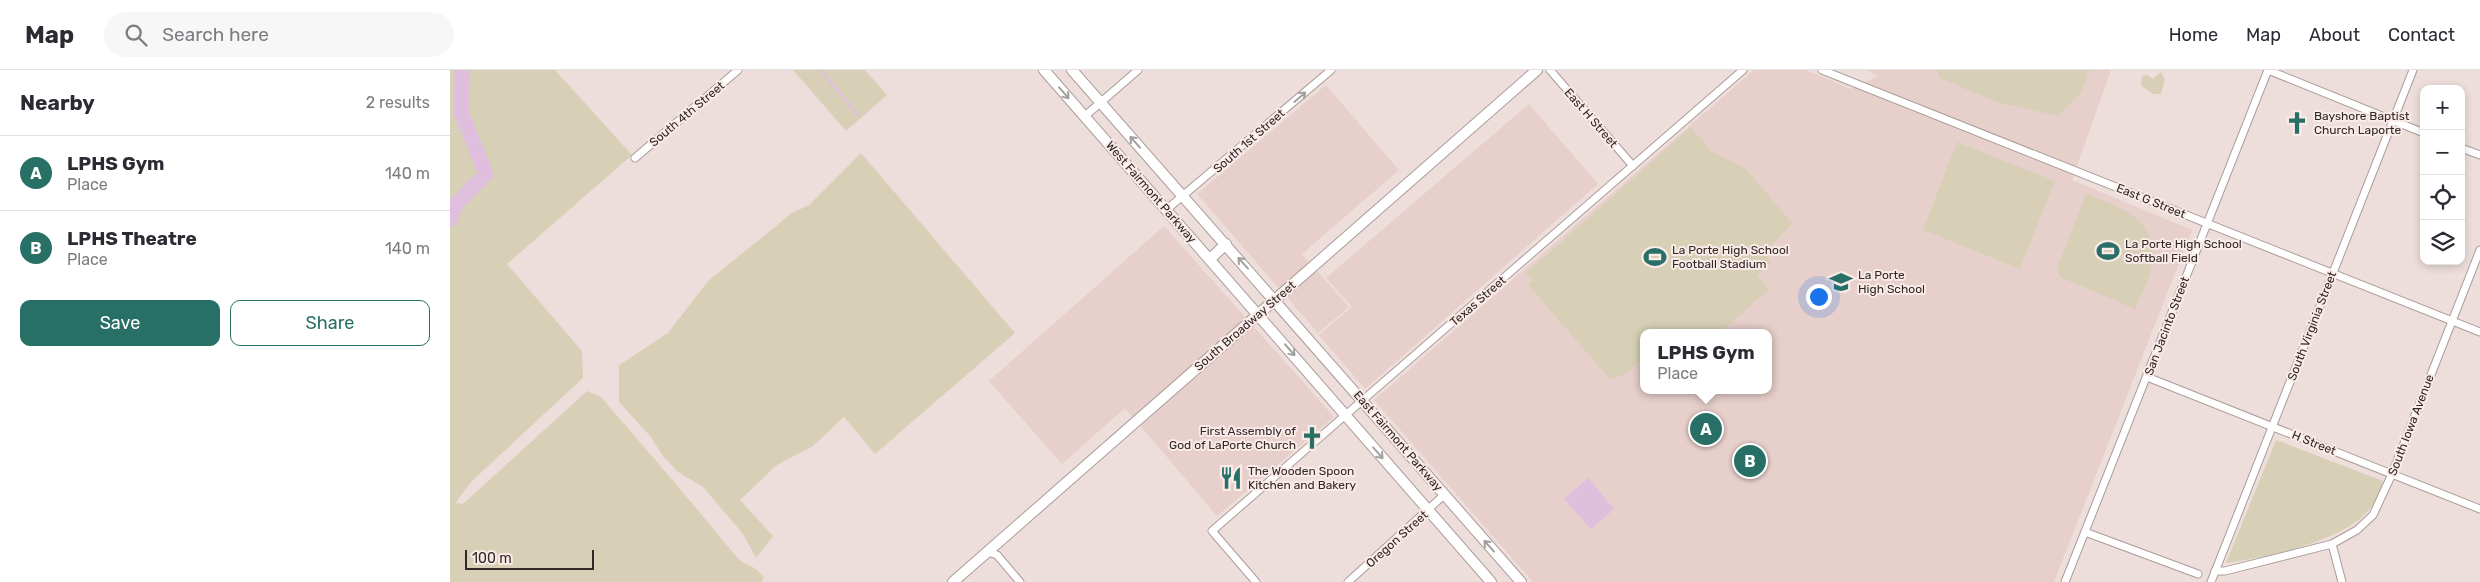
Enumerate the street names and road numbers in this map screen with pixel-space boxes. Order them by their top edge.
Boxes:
street label: South 4th Street [647,78,728,149]
street label: East H Street [1561,86,1621,151]
street label: South 1st Street [1210,106,1288,176]
street label: West Fairmont Parkway [1103,138,1199,246]
street label: East G Street [2114,181,2188,221]
street label: South Virginia Street [2285,269,2339,383]
street label: Texas Street [1447,273,1509,329]
street label: San Jacinto Street [2142,274,2192,377]
street label: South Broadway Street [1192,278,1299,374]
street label: South Iowa Avenue [2385,372,2437,478]
street label: East Fairmont Parkway [1351,388,1446,494]
street label: H Street [2290,428,2338,458]
street label: Oregon Street [1363,507,1431,570]

